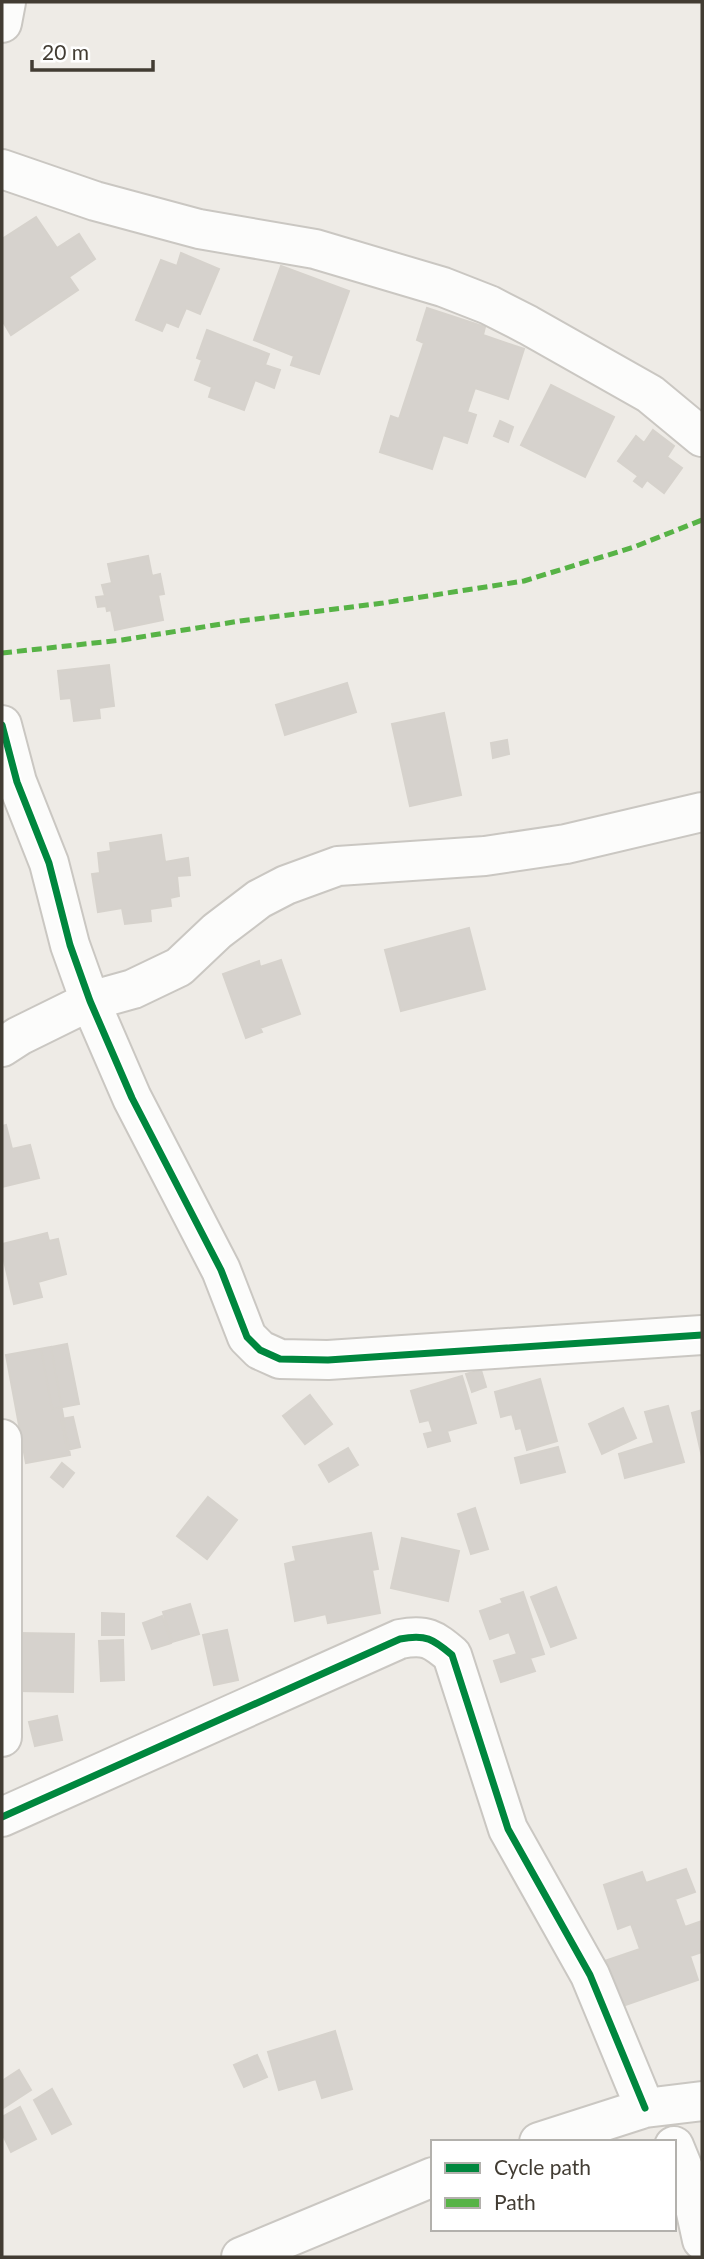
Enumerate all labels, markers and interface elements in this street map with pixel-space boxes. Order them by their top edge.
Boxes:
scale bar [32,28,152,72]
text: 20 m [42,39,89,64]
legend [431,2140,676,2231]
text: Cycle path [494,2154,591,2179]
text: Path [494,2189,536,2214]

